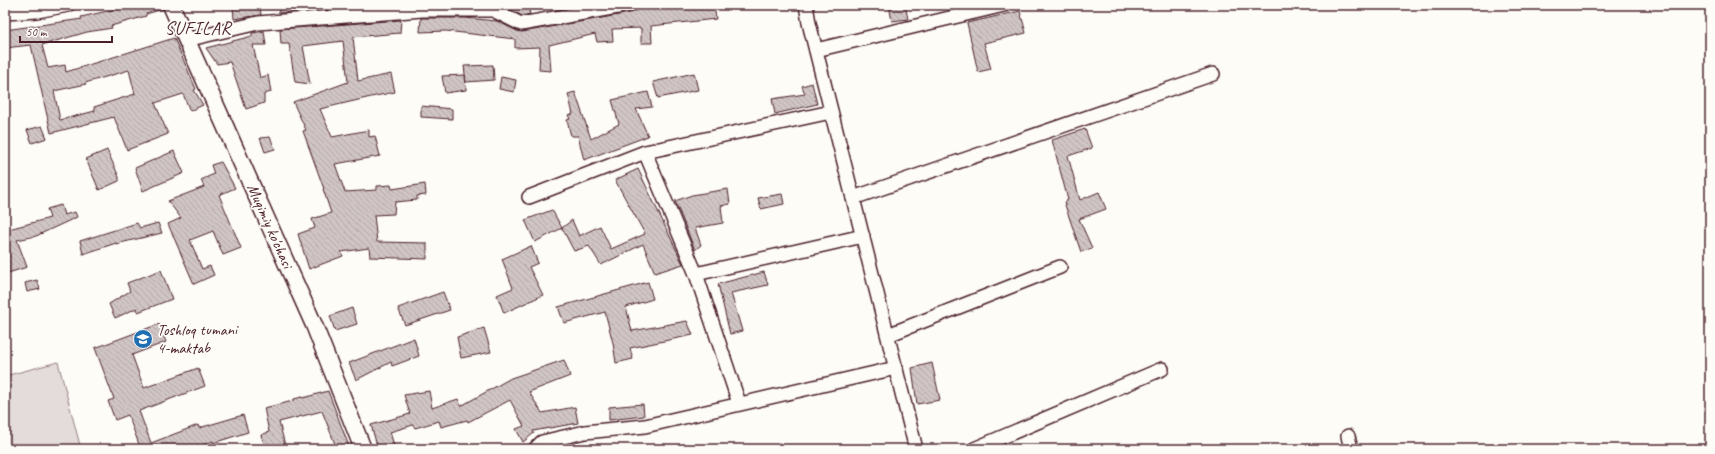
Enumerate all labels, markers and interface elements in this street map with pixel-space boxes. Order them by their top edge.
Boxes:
district label: SUFILAR [165,17,233,39]
scale bar [20,18,112,44]
text: 50 m [26,24,48,40]
street label: Muqimiy ko'chasi [242,181,298,273]
place label: Toshloq tumani 4-maktab [157,320,239,358]
school or university icon: Toshloq tumani 4-maktab [132,328,154,350]

